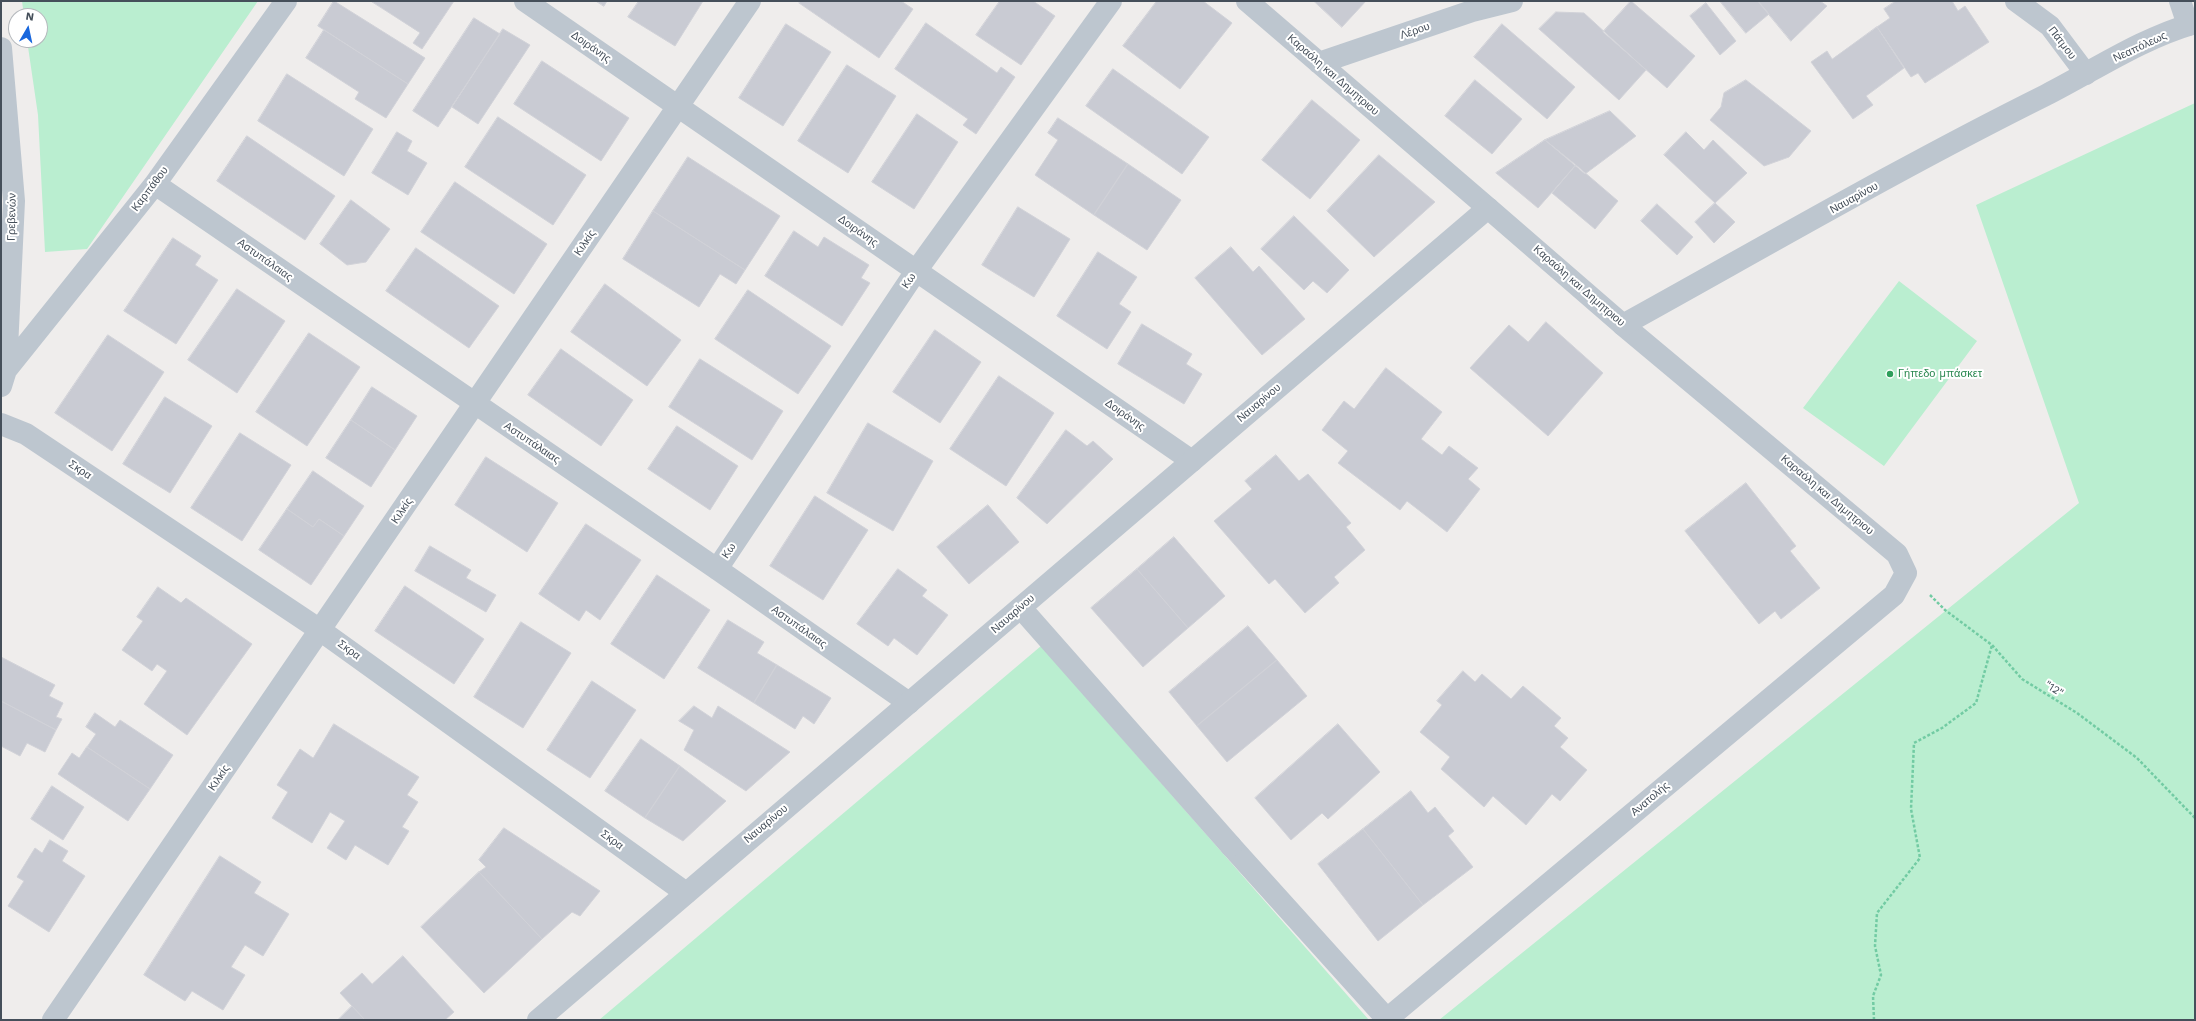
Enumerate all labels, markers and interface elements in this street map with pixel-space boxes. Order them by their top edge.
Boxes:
north arrow [8,8,48,48]
text: N [25,10,35,24]
street label: Λέρου [1398,20,1432,42]
street label: Πάτμου [2045,24,2079,62]
street label: Δοιράνης [569,29,613,65]
street label: Νεαπόλεως [2111,29,2169,65]
street label: Καραόλη και Δημητριου [1285,32,1381,118]
street label: Καρπάθου [129,164,171,214]
street label: Ναυαρίνου [1828,179,1880,217]
street label: Γρεβενών [5,193,19,241]
street label: Δοιράνης [836,213,880,249]
street label: Κιλκίς [572,227,598,259]
street label: Αστυπάλαιας [235,236,295,284]
street label: Καραόλη και Δημητριου [1531,243,1627,329]
street label: Κω [899,271,919,291]
place label: Γήπεδο μπάσκετ [1898,367,1982,381]
marker: Γήπεδο μπάσκετ [1885,369,1895,379]
street label: Ναυαρίνου [1234,381,1284,425]
street label: Δοιράνης [1103,397,1147,433]
street label: Αστυπάλαιας [501,419,563,467]
street label: Καραόλη και Δημητριου [1778,452,1876,538]
street label: Σκρα [66,458,94,482]
street label: Κιλκίς [389,495,415,527]
street label: Κω [719,541,739,561]
street label: Ναυαρίνου [989,592,1037,636]
street label: Αστυπάλαιας [769,603,829,651]
street label: Σκρα [335,637,363,663]
street label: "12" [2042,678,2066,700]
street label: Κιλκίς [206,762,232,794]
street label: Ανατολής [1628,779,1672,819]
street label: Ναυαρίνου [741,802,791,846]
street label: Σκρα [598,827,626,853]

